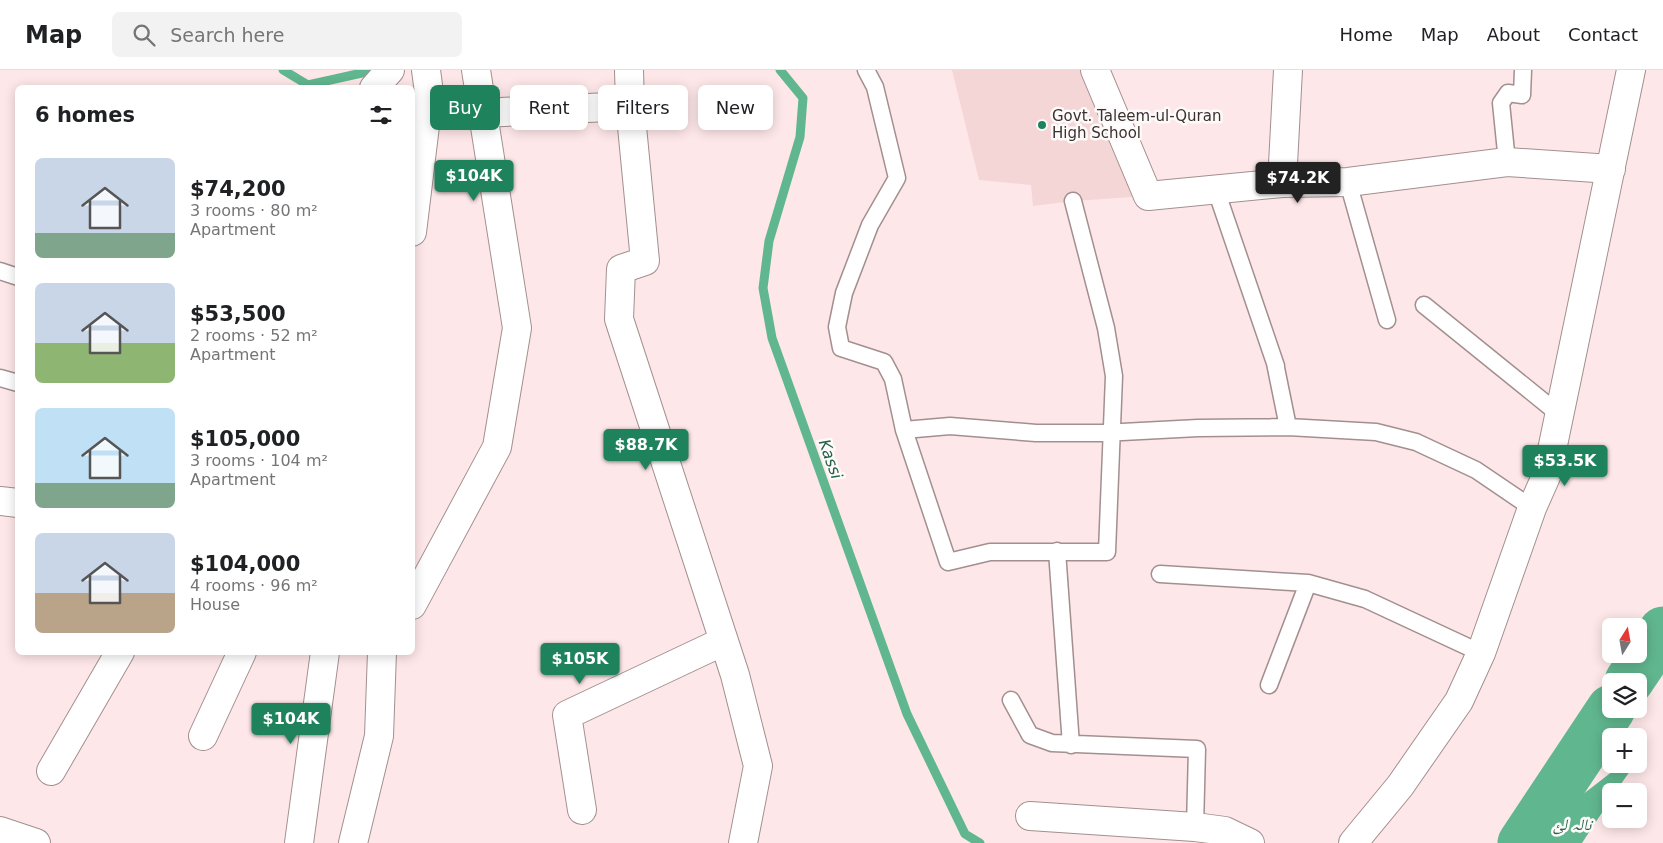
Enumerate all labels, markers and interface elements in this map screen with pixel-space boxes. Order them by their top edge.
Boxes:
search box [112,12,462,57]
text: Map [25,21,82,49]
icon: search [130,21,158,49]
text: Search here [170,24,284,46]
text: Home [1340,24,1393,45]
text: Map [1421,24,1459,45]
text: About [1487,24,1540,45]
text: Contact [1568,24,1638,45]
chip: Buy [430,85,500,130]
chip: Rent [510,85,588,130]
chip: Filters [598,85,688,130]
chip: New [698,85,773,130]
icon: filters [367,101,395,129]
text: 6 homes [35,103,135,127]
place label: Govt. Taleem-ul-Quran High School [1052,107,1221,142]
marker: Govt. Taleem-ul-Quran High School [1036,119,1048,131]
pin: $104K [439,160,509,202]
pin: $74.2K [1257,162,1339,204]
text: $104K [446,166,502,185]
text: $74.2K [1266,168,1330,187]
text: $74,200 [190,177,286,201]
icon: home [75,178,135,238]
text: 3 rooms · 80 m² [190,201,318,220]
text: Apartment [190,220,276,239]
text: $53,500 [190,302,286,326]
icon: home [75,303,135,363]
text: 2 rooms · 52 m² [190,326,318,345]
text: Apartment [190,345,276,364]
text: $105,000 [190,427,300,451]
icon: home [75,428,135,488]
pin: $88.7K [605,428,687,471]
text: $88.7K [614,435,678,454]
water label: Kassi [815,437,847,482]
pin: $53.5K [1524,444,1606,487]
text: 3 rooms · 104 m² [190,451,328,470]
text: $53.5K [1533,451,1597,470]
text: Apartment [190,470,276,489]
text: $104,000 [190,552,300,576]
icon: home [75,553,135,613]
text: 4 rooms · 96 m² [190,576,318,595]
text: House [190,595,240,614]
north arrow [1602,618,1648,662]
map controls [1602,618,1647,828]
pin: $105K [545,642,615,685]
text: $105K [552,649,608,668]
button: layers [1602,673,1647,718]
pin: $104K [256,702,326,745]
text: $104K [263,709,319,728]
button: + [1602,728,1647,773]
button: − [1602,783,1647,828]
water label: نالہ لئ [1553,815,1594,835]

